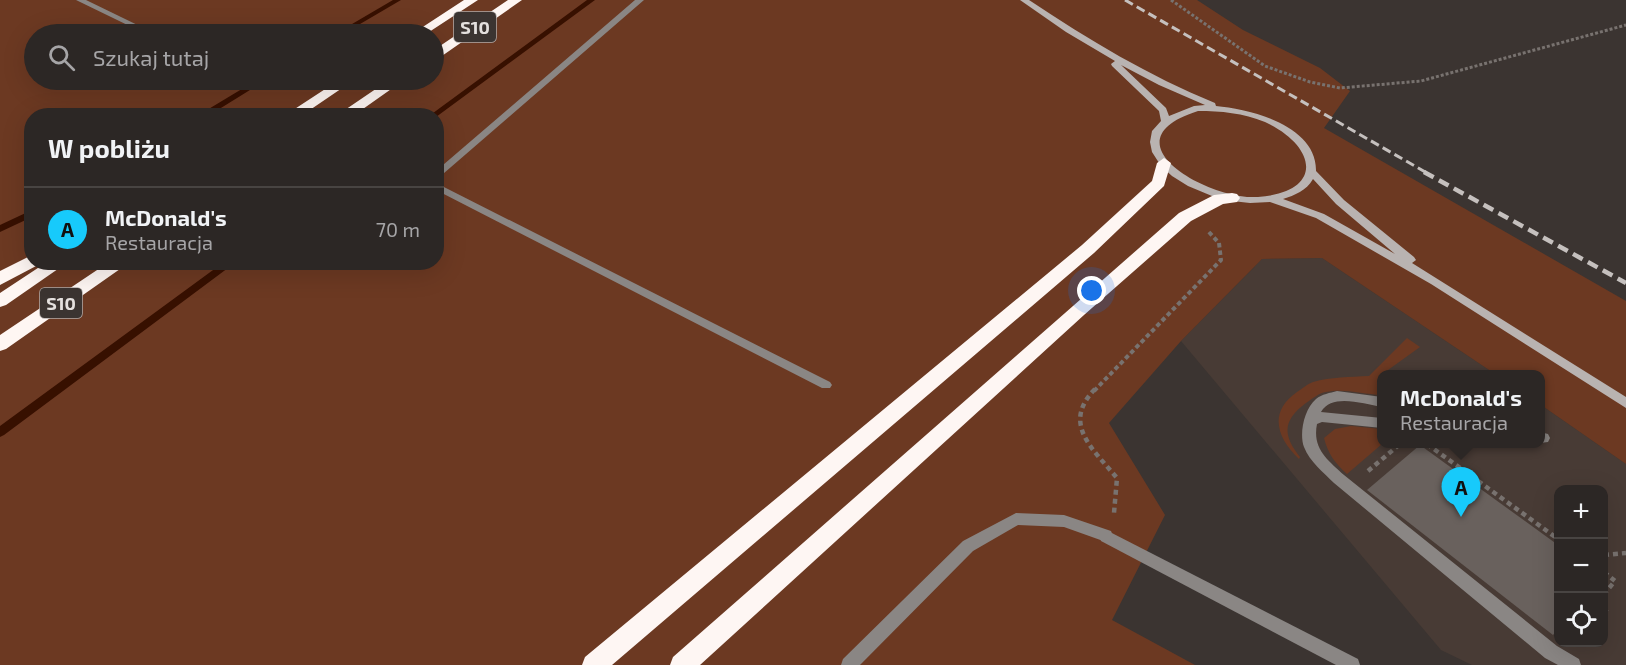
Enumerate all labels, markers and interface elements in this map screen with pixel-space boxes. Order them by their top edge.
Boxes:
road number: S10 [454,12,496,42]
search box [24,24,444,90]
icon: search [45,41,78,74]
text: Szukaj tutaj [93,44,209,70]
text: W pobliżu [48,132,170,163]
text: McDonald's [105,204,227,230]
text: A [61,217,74,241]
text: 70 m [376,217,420,241]
text: Restauracja [105,230,213,254]
your location [1077,276,1106,305]
road number: S10 [40,288,82,318]
popup [1377,370,1545,448]
text: McDonald's [1400,384,1522,410]
text: Restauracja [1400,410,1508,434]
pin: A [1442,468,1480,517]
map controls [1554,485,1608,647]
button: + [1554,485,1608,539]
button: − [1554,539,1608,593]
button: locate [1554,593,1608,647]

